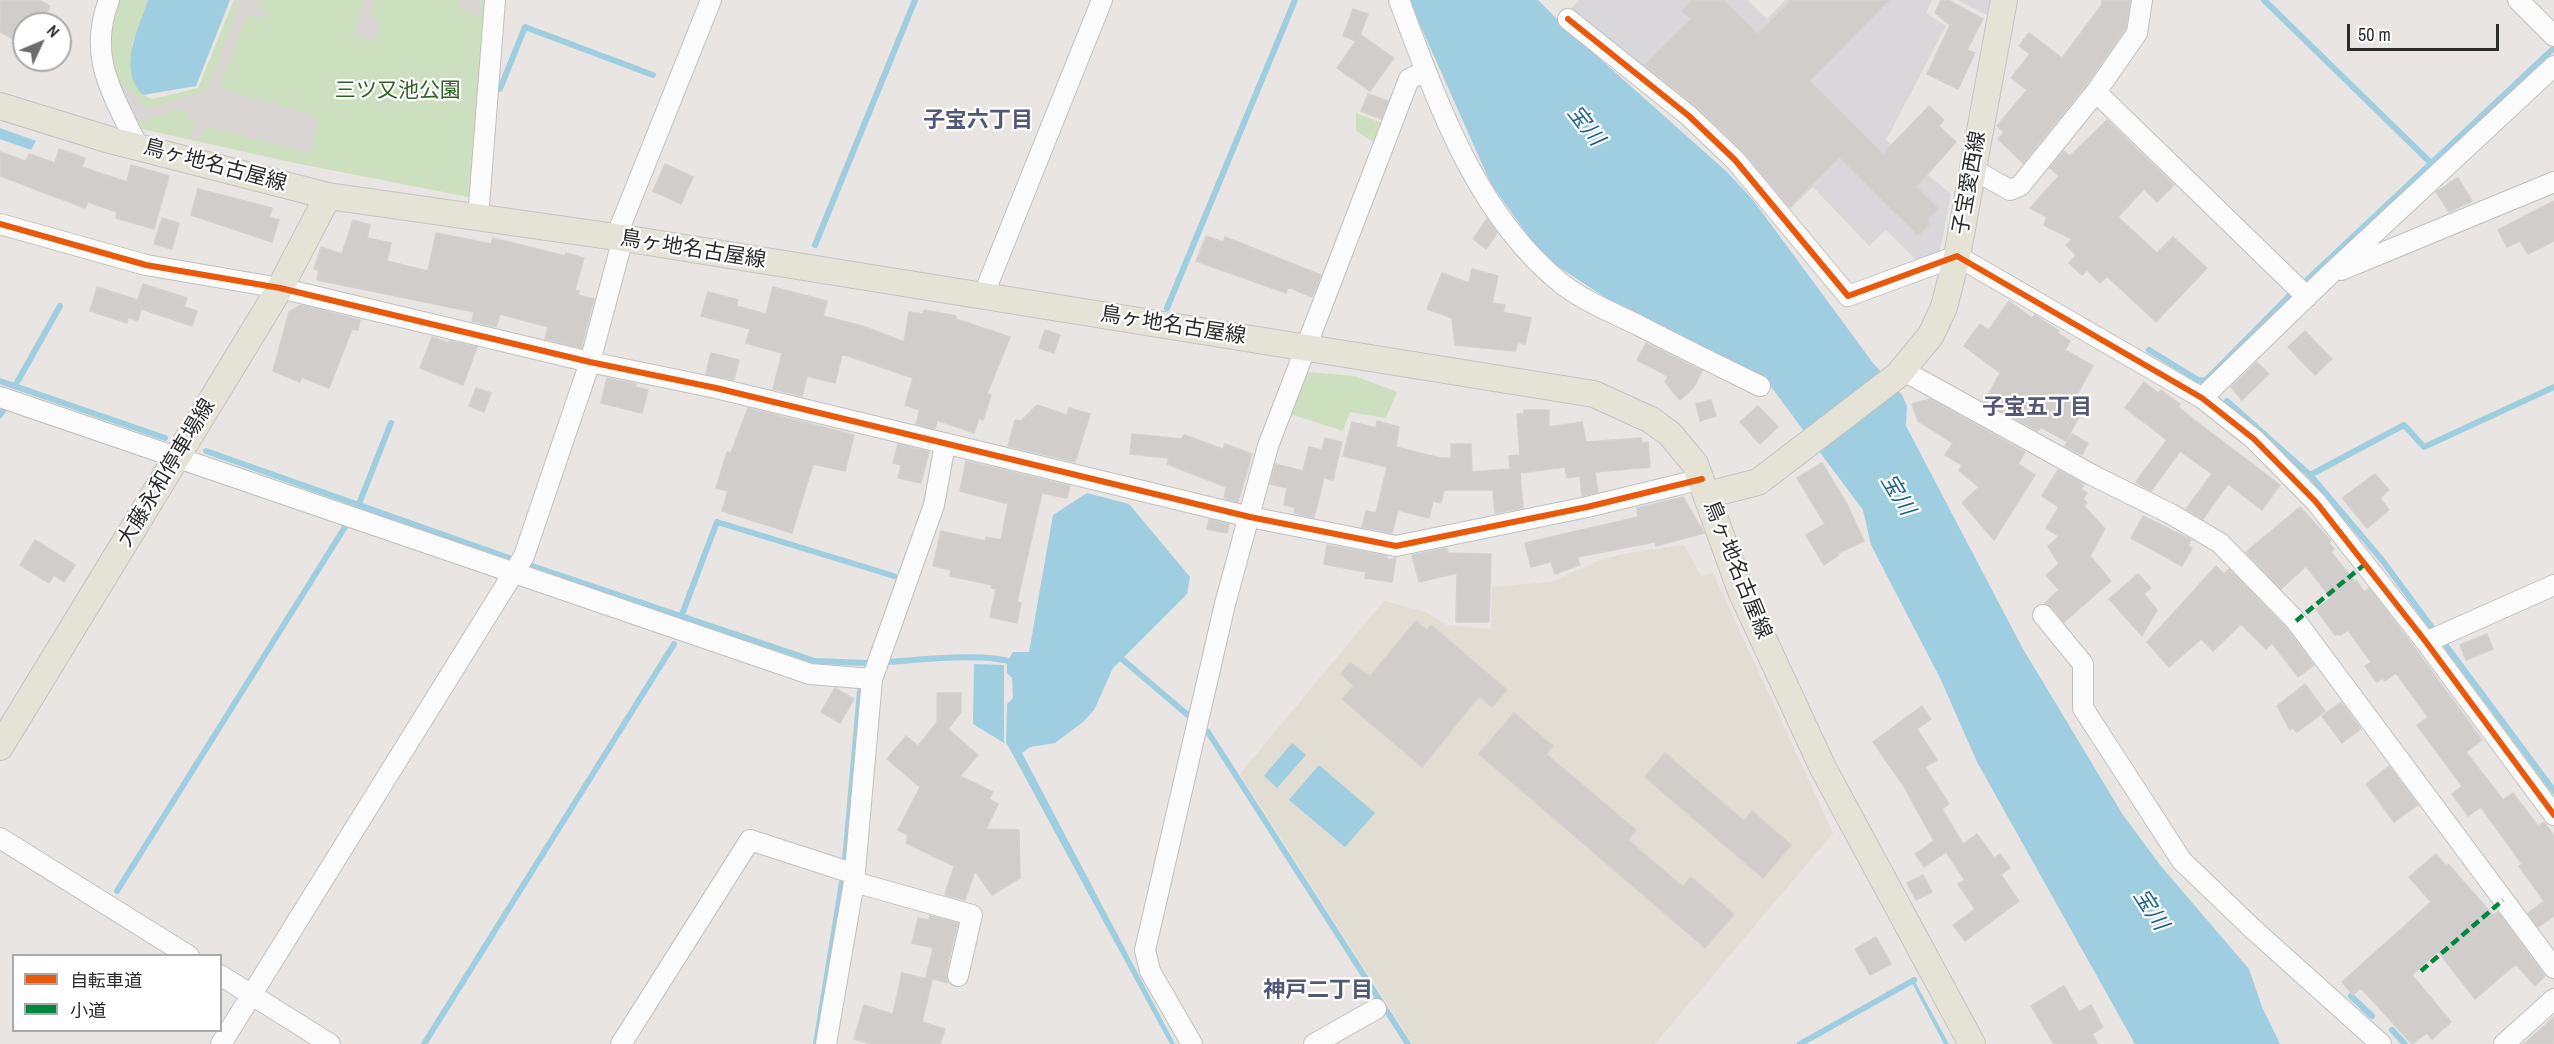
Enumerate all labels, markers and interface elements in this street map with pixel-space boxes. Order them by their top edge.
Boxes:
north arrow [12,12,72,72]
scale bar [2350,12,2502,50]
text: N [42,20,65,42]
text: 50 m [2358,22,2391,47]
park label: 三ツ又池公園 [335,78,461,104]
water label: 宝川 [1561,101,1609,151]
district label: 子宝六丁目 [923,108,1033,134]
street label: 子宝愛西線 [1948,129,1992,237]
street label: 鳥ヶ地名古屋線 [141,135,289,197]
street label: 鳥ヶ地名古屋線 [618,226,768,274]
street label: 鳥ヶ地名古屋線 [1098,302,1248,350]
street label: 大藤永和停車場線 [113,395,221,551]
district label: 子宝五丁目 [1982,395,2092,421]
water label: 宝川 [1874,469,1920,521]
street label: 鳥ヶ地名古屋線 [1698,497,1776,643]
water label: 宝川 [2127,884,2173,936]
legend [12,954,222,1032]
text: 自転車道 [70,968,142,993]
district label: 神戸二丁目 [1263,978,1373,1004]
text: 小道 [70,998,106,1023]

